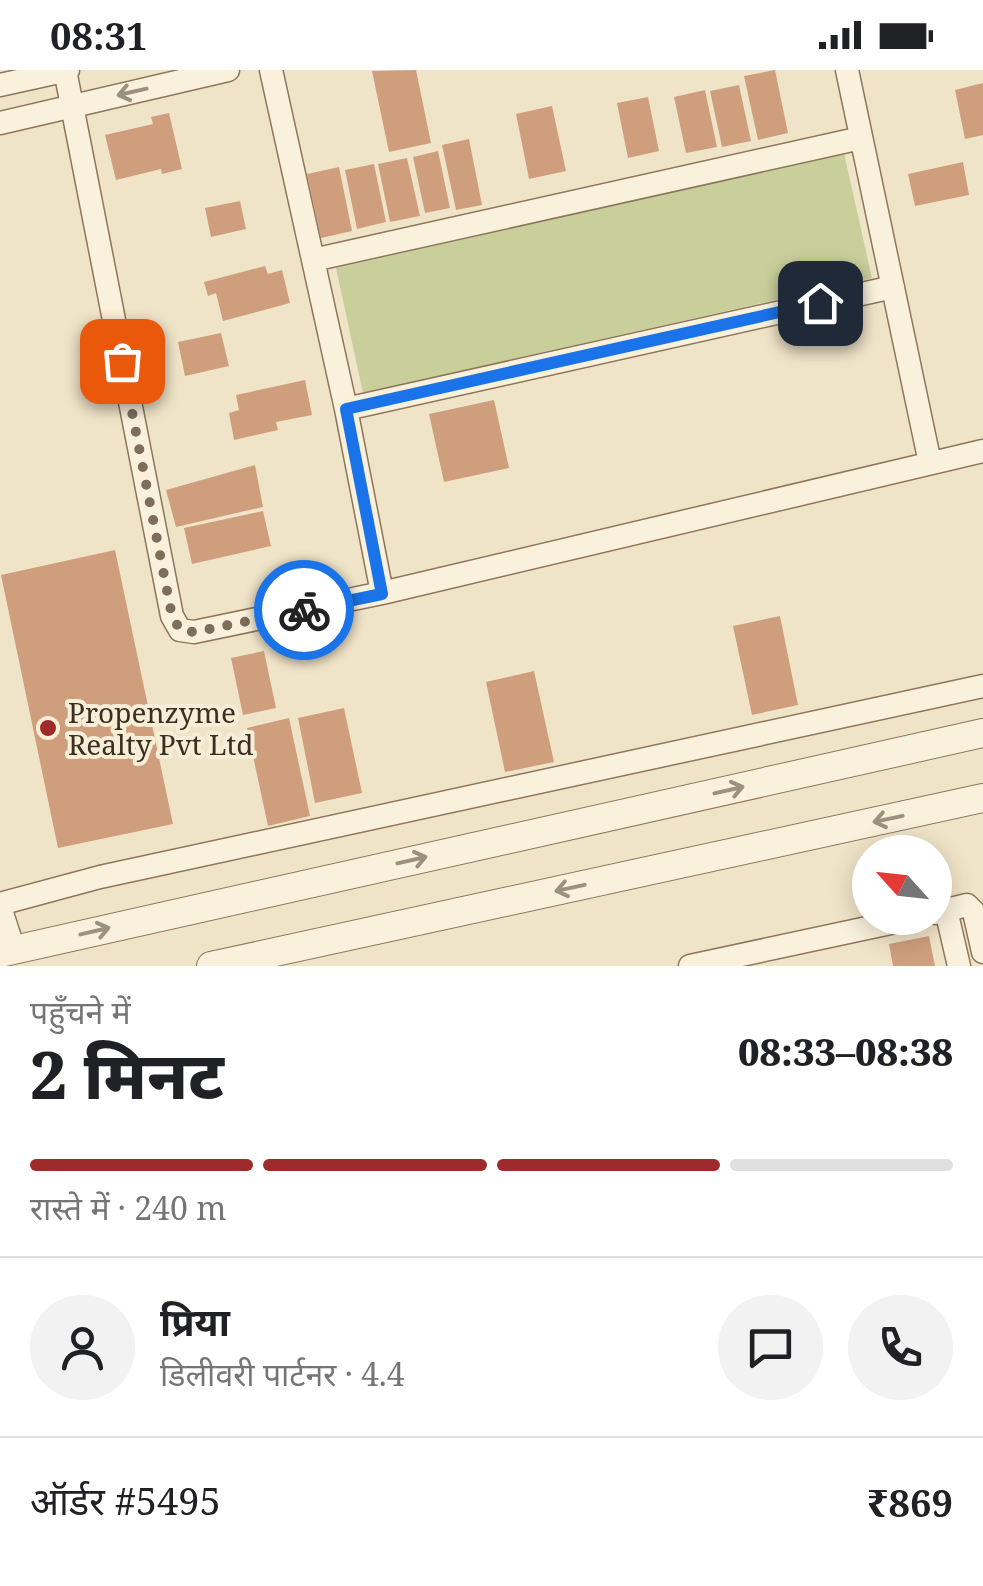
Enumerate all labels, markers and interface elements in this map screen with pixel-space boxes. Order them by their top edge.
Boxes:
text: 08:31 [50,9,147,61]
one-way arrow [117,84,149,102]
pin [778,261,863,346]
icon: home [793,276,848,331]
pin [80,319,165,404]
icon: bag [95,334,150,389]
courier [254,560,354,660]
icon: bike [277,583,332,638]
place label: Propenzyme Realty Pvt Ltd [68,693,254,763]
marker: Propenzyme Realty Pvt Ltd [37,717,59,739]
one-way arrow [712,779,744,798]
one-way arrow [873,811,905,829]
north arrow [852,835,952,935]
map controls [852,835,952,935]
one-way arrow [395,850,427,869]
one-way arrow [555,880,587,898]
one-way arrow [78,921,110,940]
text: पहुँचने में [30,990,131,1033]
text: 08:33–08:38 [738,1025,953,1077]
text: 2 मिनट [30,1030,224,1118]
text: रास्ते में · 240 m [30,1186,226,1229]
button: person [30,1295,135,1400]
text: प्रिया [160,1295,230,1347]
button: chat [718,1295,823,1400]
button: phone [848,1295,953,1400]
text: डिलीवरी पार्टनर · 4.4 [160,1352,405,1395]
text: ऑर्डर #5495 [30,1474,221,1526]
text: ₹869 [867,1476,953,1528]

